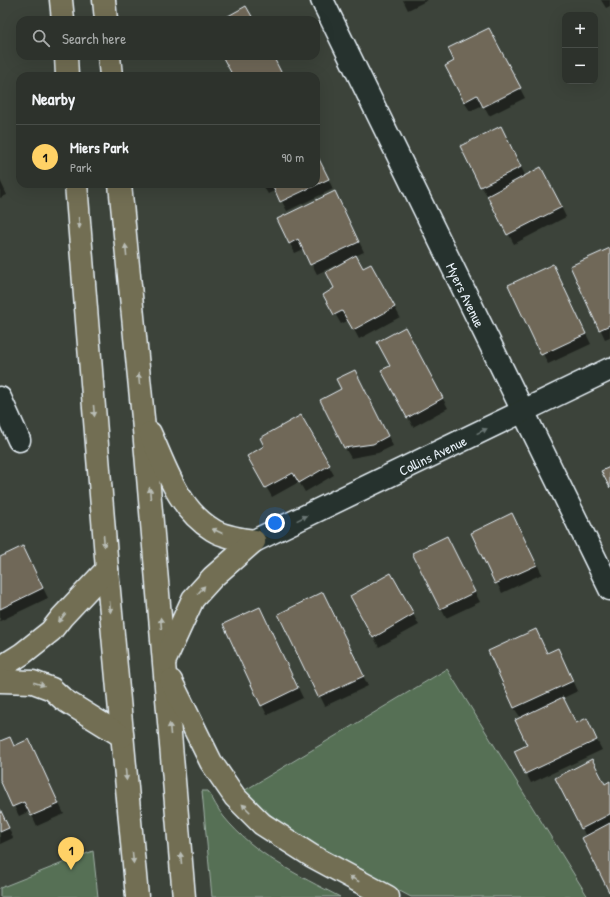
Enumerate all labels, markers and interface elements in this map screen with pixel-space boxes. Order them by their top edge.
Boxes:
map controls [562,12,598,84]
button: + [562,12,598,48]
search box [16,16,320,60]
icon: search [30,27,52,49]
text: Search here [62,28,126,49]
button: − [562,48,598,84]
text: Nearby [32,87,75,110]
text: Miers Park [70,137,128,158]
text: 1 [43,148,47,166]
text: 90 m [282,148,304,166]
text: Park [70,158,92,176]
one-way arrow [75,217,82,229]
one-way arrow [123,244,130,256]
street label: Myers Avenue [442,259,490,330]
one-way arrow [136,373,143,385]
one-way arrow [90,405,97,417]
one-way arrow [476,428,487,434]
street label: Collins Avenue [395,430,470,479]
one-way arrow [146,487,153,499]
your location [265,513,285,533]
one-way arrow [296,515,307,521]
one-way arrow [211,528,222,534]
one-way arrow [101,535,108,547]
one-way arrow [197,584,206,595]
one-way arrow [107,601,114,613]
one-way arrow [57,613,66,623]
one-way arrow [158,616,165,629]
one-way arrow [33,681,45,687]
one-way arrow [167,723,174,735]
one-way arrow [123,769,129,781]
one-way arrow [241,803,250,813]
pin: 1 [58,837,84,870]
one-way arrow [130,852,137,864]
one-way arrow [178,852,184,864]
one-way arrow [348,875,360,882]

